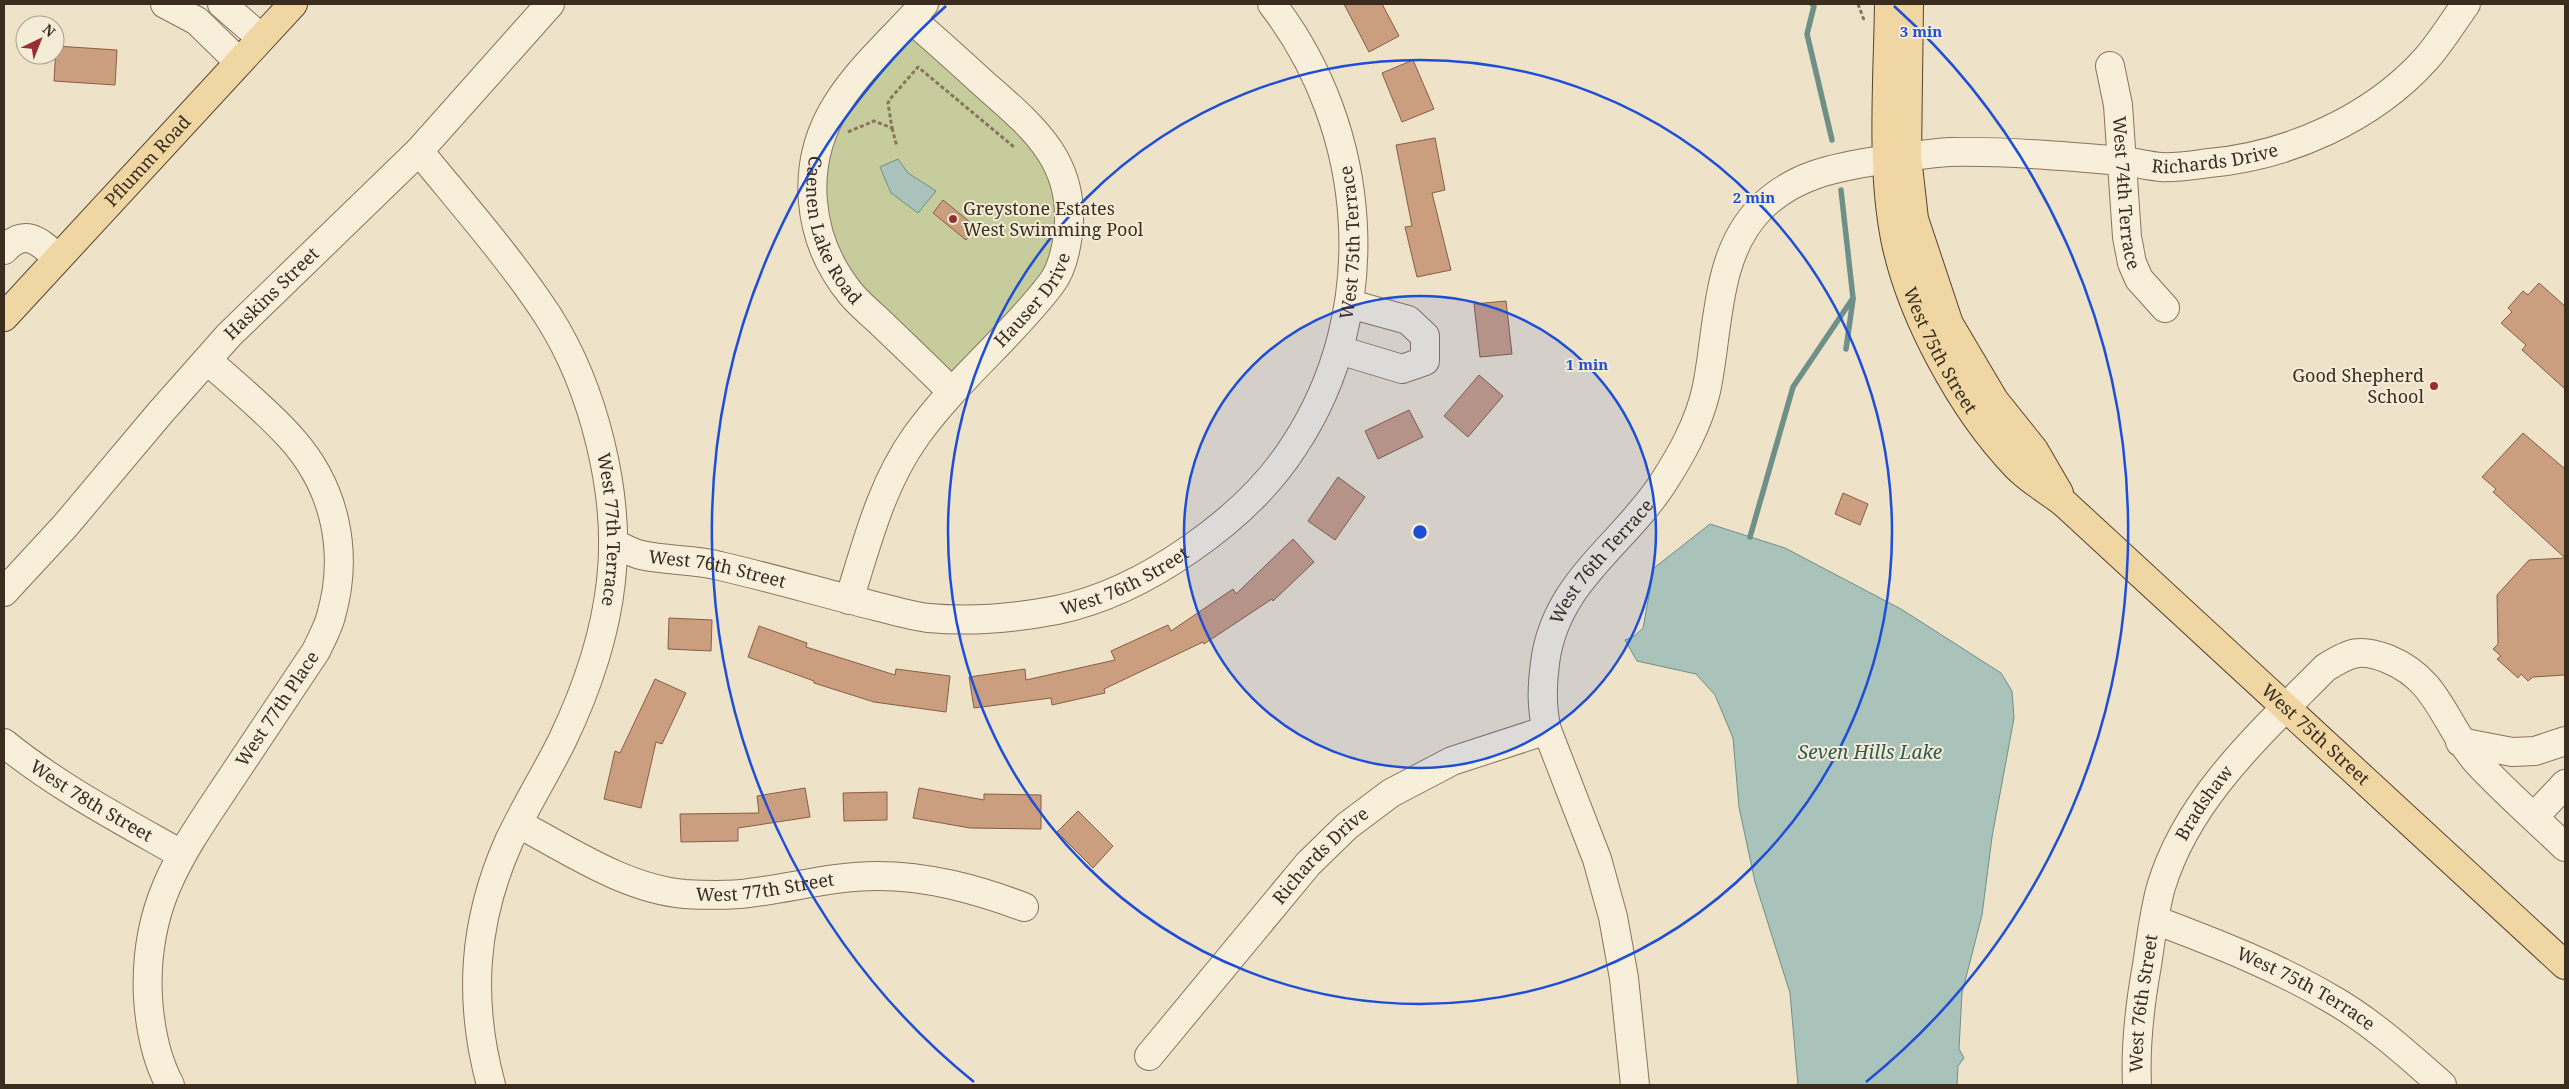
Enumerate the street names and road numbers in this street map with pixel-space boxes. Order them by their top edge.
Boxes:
street label: Pflumm Road [99,110,195,211]
street label: West 74th Terrace [2108,115,2147,273]
street label: Richards Drive [2150,137,2281,178]
street label: Caenen Lake Road [801,154,867,309]
street label: West 75th Terrace [1333,164,1364,321]
street label: Haskins Street [218,241,324,345]
street label: Hauser Drive [988,250,1075,352]
street label: West 75th Street [1899,283,1983,418]
street label: West 77th Terrace [592,451,626,608]
street label: West 76th Terrace [1544,494,1658,628]
street label: West 76th Street [1058,541,1193,620]
street label: West 76th Street [647,544,789,593]
street label: West 77th Place [229,646,324,771]
street label: West 75th Street [2257,678,2375,790]
street label: West 78th Street [26,754,157,847]
street label: Bradshaw [2169,759,2238,844]
street label: Richards Drive [1267,801,1373,909]
street label: West 77th Street [695,866,836,906]
street label: West 76th Street [2124,932,2162,1073]
street label: West 75th Terrace [2233,941,2380,1035]

